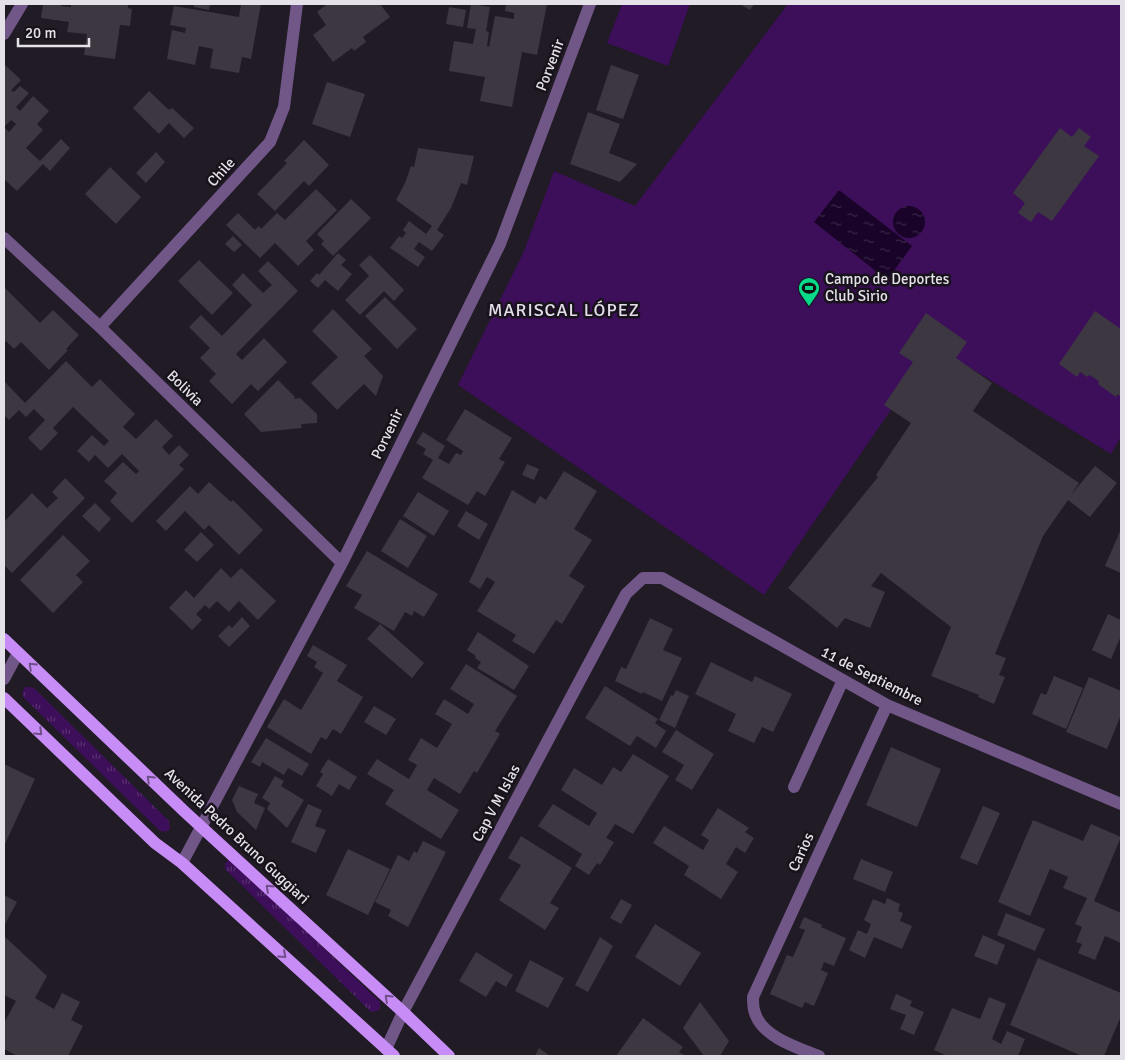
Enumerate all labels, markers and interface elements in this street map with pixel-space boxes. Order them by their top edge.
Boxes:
scale bar [18,15,89,47]
text: 20 m [25,24,56,42]
street label: Porvenir [532,36,568,93]
street label: Chile [203,154,239,190]
place label: Campo de Deportes Club Sirio [825,270,950,305]
sports icon: Campo de Deportes Club Sirio [797,276,821,307]
district label: MARISCAL LÓPEZ [488,299,640,321]
street label: Bolivia [163,366,207,410]
street label: Porvenir [367,405,407,462]
street label: 11 de Septiembre [818,643,926,709]
one-way arrow [29,663,38,672]
one-way arrow [33,726,42,735]
street label: Cap V M Islas [468,761,524,845]
street label: Avenida Pedro Bruno Guggiari [161,764,313,908]
one-way arrow [147,775,156,784]
street label: Carios [784,829,818,874]
one-way arrow [266,885,275,894]
one-way arrow [277,949,286,958]
one-way arrow [385,995,394,1004]

